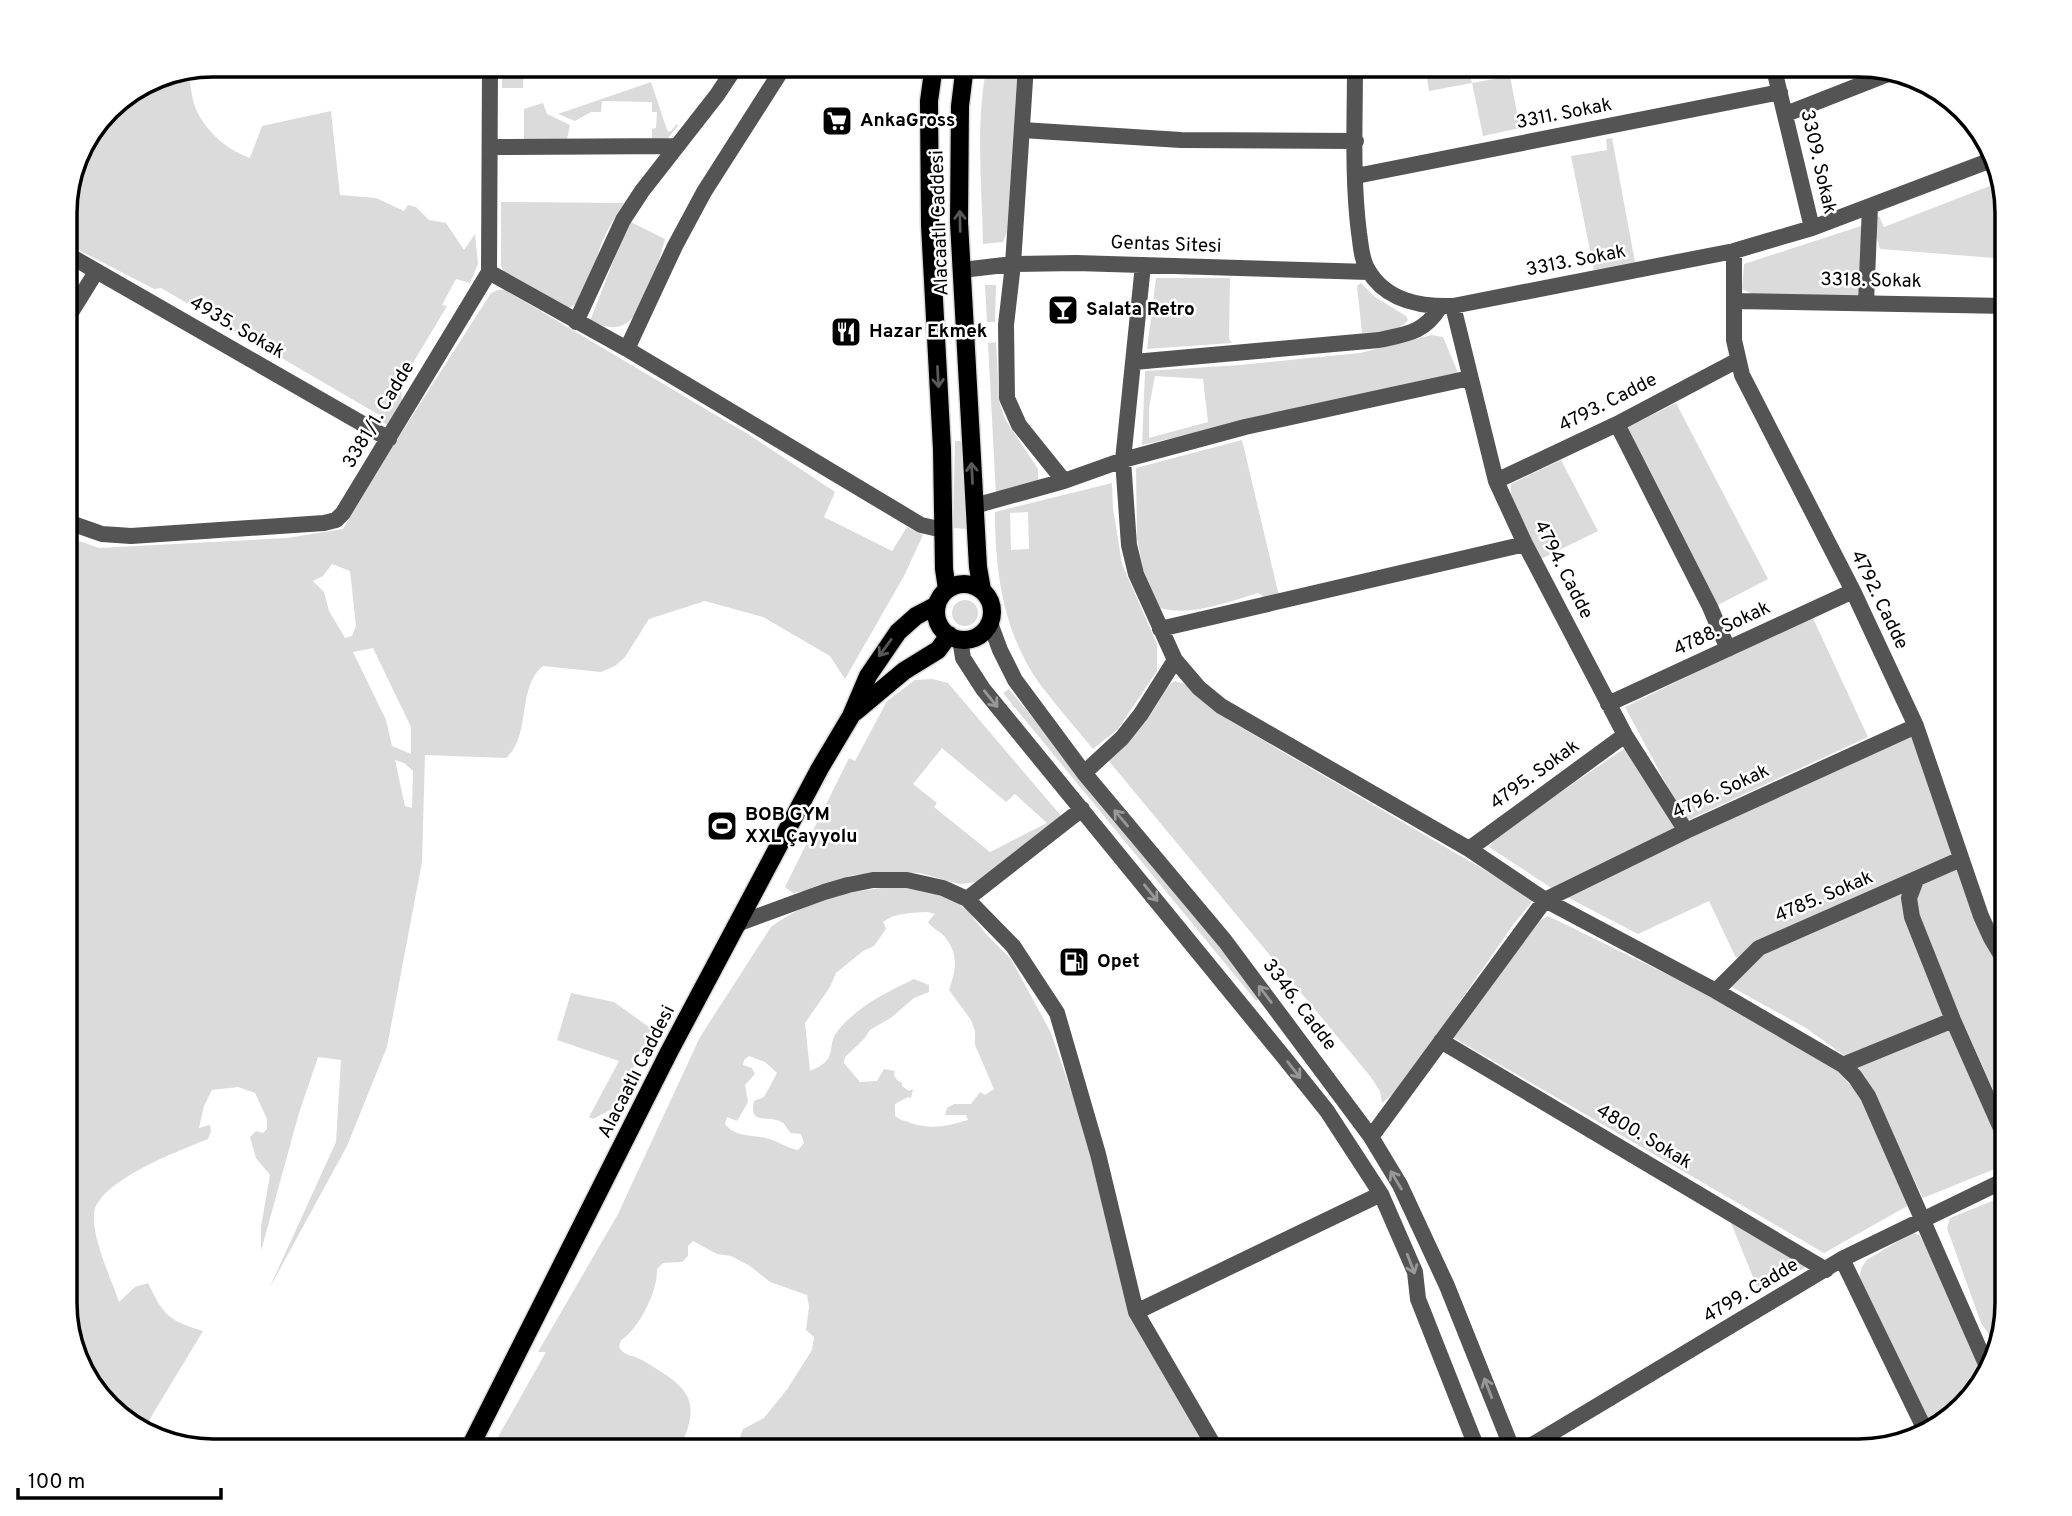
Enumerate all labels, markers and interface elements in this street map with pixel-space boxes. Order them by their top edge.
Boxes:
street label: 3311. Sokak [1514,93,1614,135]
supermarket icon: AnkaGross [820,104,854,138]
street label: 3309. Sokak [1794,108,1842,216]
place label: AnkaGross [860,109,955,133]
street label: Alacaatlı Caddesi [925,150,955,296]
one-way arrow [953,210,966,233]
street label: Gentas Sitesi [1110,231,1222,259]
street label: 3313. Sokak [1524,240,1628,282]
street label: 3318. Sokak [1820,268,1922,294]
street label: 4935. Sokak [185,291,289,365]
bar icon: Salata Retro [1046,293,1080,327]
place label: Salata Retro [1086,298,1195,322]
restaurant icon: Hazar Ekmek [829,315,863,349]
place label: Hazar Ekmek [869,320,988,344]
street label: 3381/1. Cadde [338,357,420,473]
one-way arrow [932,366,945,388]
street label: 4793. Cadde [1555,368,1661,438]
one-way arrow [966,462,979,485]
street label: 4794. Cadde [1528,517,1598,623]
street label: 4792. Cadde [1845,546,1913,654]
street label: 4788. Sokak [1670,596,1774,662]
one-way arrow [878,639,893,657]
one-way arrow [983,689,999,707]
street label: 4795. Sokak [1486,735,1584,815]
street label: 4796. Sokak [1669,759,1773,825]
place label: BOB GYM XXL Çayyolu [745,803,858,849]
sports icon: BOB GYM XXL Çayyolu [705,809,739,843]
one-way arrow [1113,809,1129,827]
street label: 4785. Sokak [1771,866,1877,928]
one-way arrow [1143,884,1159,902]
fuel station icon: Opet [1057,945,1091,979]
place label: Opet [1097,950,1140,974]
street label: 3346. Cadde [1257,954,1341,1056]
one-way arrow [1258,985,1272,1004]
street label: Alacaatlı Caddesi [593,1001,681,1143]
one-way arrow [1287,1060,1302,1079]
street label: 4800. Sokak [1592,1099,1696,1175]
one-way arrow [1389,1170,1403,1190]
one-way arrow [1406,1252,1418,1274]
street label: 4799. Cadde [1699,1253,1803,1329]
one-way arrow [1481,1377,1493,1399]
scale bar [18,1456,220,1500]
text: 100 m [28,1469,85,1496]

